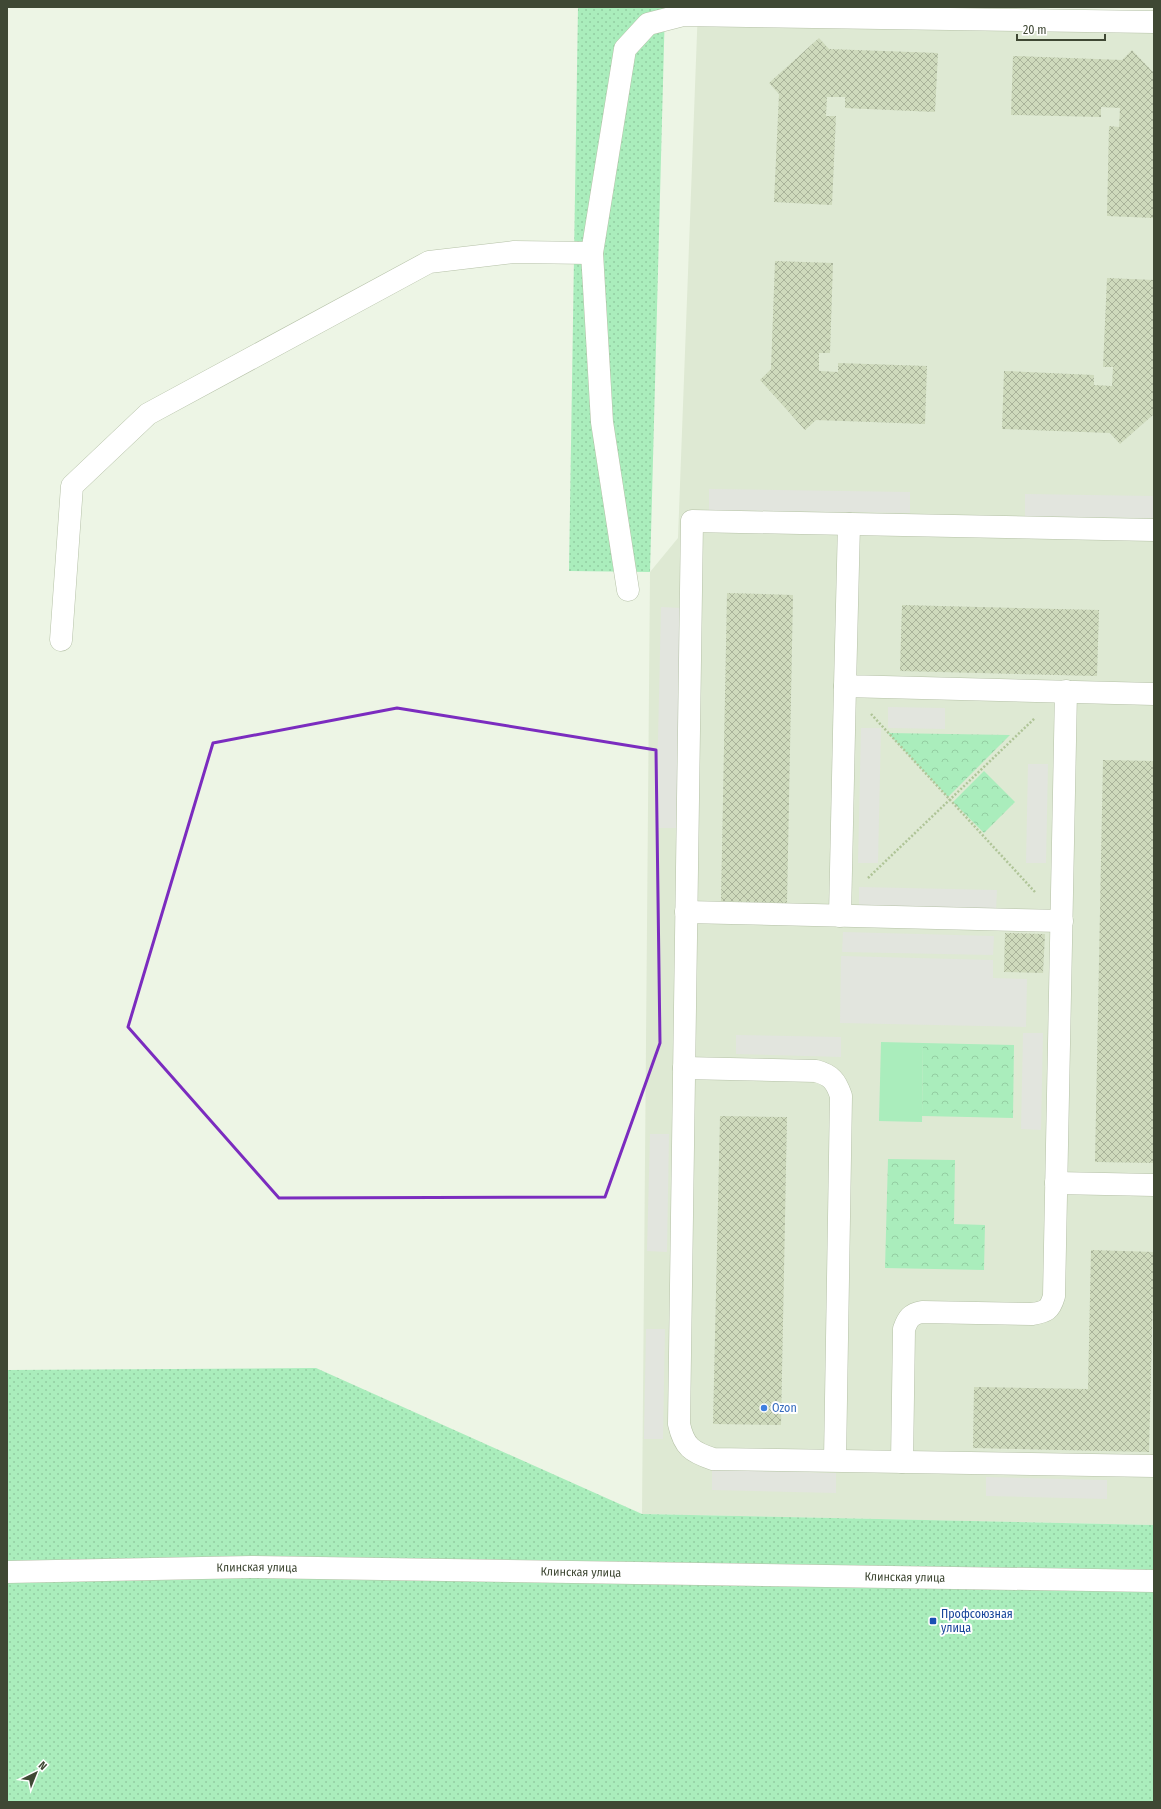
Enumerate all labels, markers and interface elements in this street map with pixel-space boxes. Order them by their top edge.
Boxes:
scale bar [1017,16,1105,42]
text: 20 m [1023,23,1047,37]
place label: Ozon [772,1401,797,1415]
marker: Ozon [759,1403,769,1413]
street label: Клинская улица [216,1560,298,1575]
street label: Клинская улица [540,1564,622,1580]
street label: Клинская улица [864,1570,945,1585]
place label: Профсоюзная улица [941,1607,1013,1635]
marker: Профсоюзная улица [928,1616,938,1626]
north arrow [16,1753,56,1793]
text: N [36,1759,49,1773]

